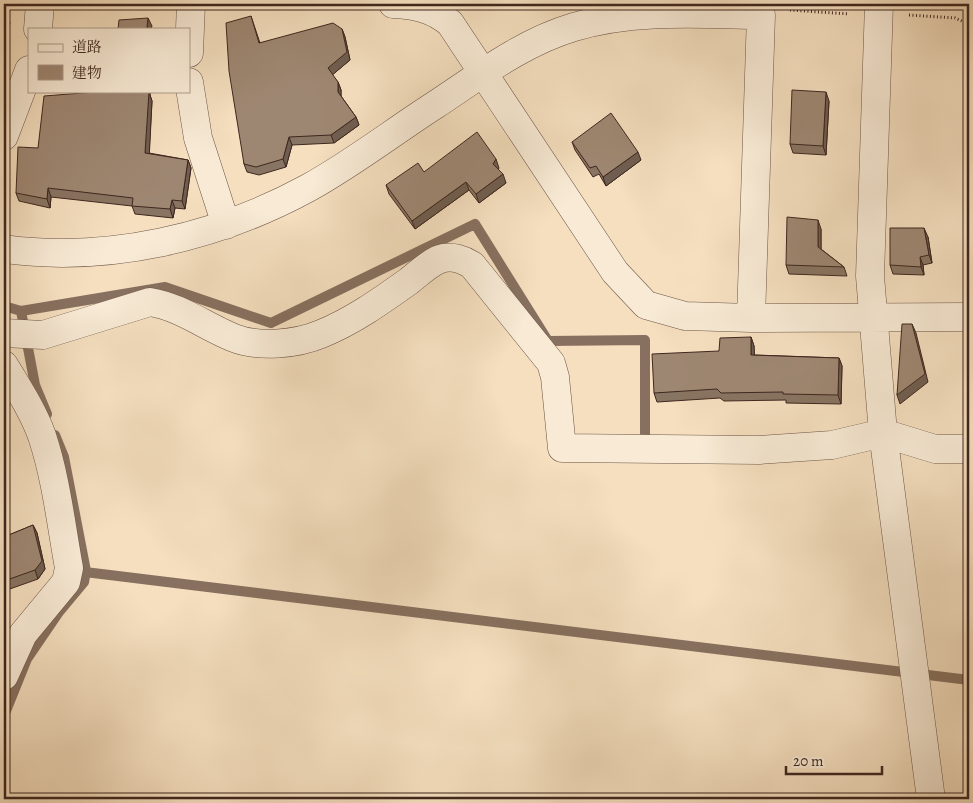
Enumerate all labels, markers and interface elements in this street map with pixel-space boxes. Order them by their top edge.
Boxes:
legend [28,28,190,92]
text: 道路 [72,37,102,57]
text: 建物 [72,63,102,83]
scale bar [786,743,882,775]
text: 20 m [793,751,824,771]

